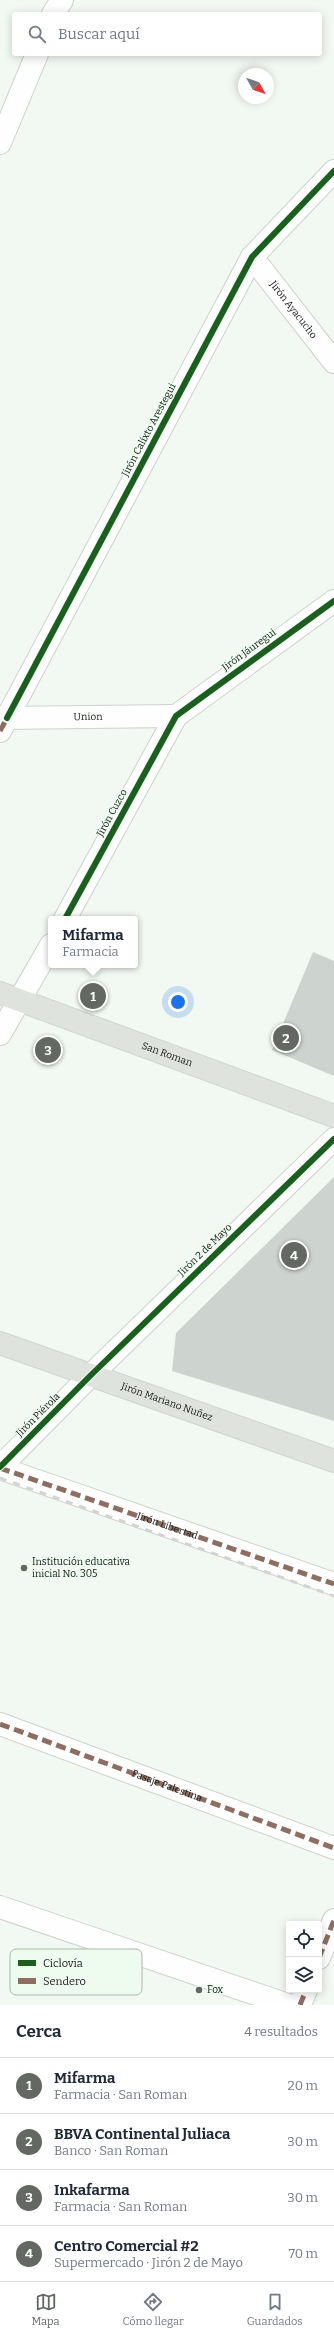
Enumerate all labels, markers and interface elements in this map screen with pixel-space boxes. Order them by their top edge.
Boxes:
search box [12,12,322,56]
icon: search [26,23,48,45]
text: Buscar aquí [58,25,140,43]
north arrow [238,68,274,104]
street label: Jirón Ayacucho [266,278,320,341]
street label: Jirón Calixto Arestegui [119,381,179,479]
street label: Jirón Jáuregui [219,626,278,674]
street label: Union [73,711,103,723]
street label: Jirón Cuzco [94,787,130,840]
popup [48,916,138,968]
text: Mifarma [62,926,124,944]
text: Farmacia [62,944,119,959]
pin: 1 [80,981,106,1011]
your location [168,992,188,1012]
pin: 2 [273,1023,299,1053]
pin: 3 [35,1035,61,1065]
street label: San Roman [140,1040,195,1070]
street label: Jirón 2 de Mayo [175,1221,235,1279]
pin: 4 [281,1240,307,1270]
street label: Jirón Mariano Nuñez [119,1380,214,1424]
street label: Jirón Piérola [13,1390,63,1440]
street label: Jirón Libertad [134,1510,199,1542]
place label: Institución educativa inicial No. 305 [32,1556,131,1580]
marker: Institución educativa inicial No. 305 [19,1563,29,1573]
street label: Pasaje Palestina [130,1767,204,1805]
map controls [286,1921,322,1993]
button: locate [286,1921,322,1957]
legend [10,1949,142,1995]
text: Ciclovía [43,1957,83,1970]
button: layers [286,1957,322,1993]
text: Sendero [43,1975,86,1988]
place label: Fox [207,1984,224,1996]
marker: Fox [194,1985,204,1995]
text: Cerca [16,2021,61,2042]
text: 4 resultados [244,2024,318,2039]
text: Mifarma [54,2069,115,2087]
text: 1 [26,2078,32,2093]
text: 20 m [288,2078,318,2093]
text: Farmacia · San Roman [54,2087,187,2102]
text: BBVA Continental Juliaca [54,2125,230,2143]
text: 2 [25,2134,33,2149]
text: 30 m [287,2134,318,2149]
text: Banco · San Roman [54,2143,168,2158]
text: Inkafarma [54,2181,130,2199]
text: 3 [25,2190,33,2205]
text: 30 m [287,2190,318,2205]
text: Farmacia · San Roman [54,2199,187,2214]
text: Centro Comercial #2 [54,2237,199,2255]
text: 4 [25,2246,33,2261]
text: 70 m [288,2246,318,2261]
text: Supermercado · Jirón 2 de Mayo [54,2255,243,2270]
tab: Mapa [31,2291,60,2328]
tab: Cómo llegar [122,2291,184,2328]
tab: Guardados [247,2291,303,2328]

